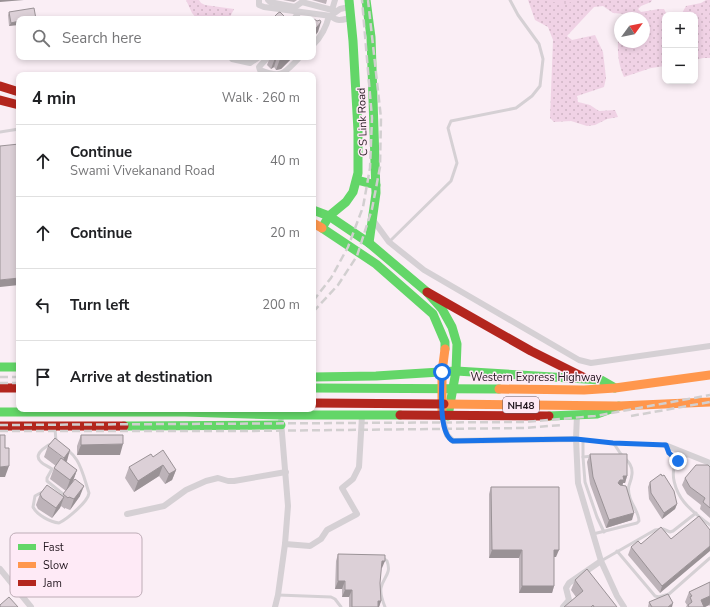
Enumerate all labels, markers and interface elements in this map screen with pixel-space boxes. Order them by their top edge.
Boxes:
north arrow [614,12,650,48]
map controls [662,12,698,84]
button: + [662,12,698,48]
search box [16,16,316,60]
icon: search [30,27,52,49]
text: Search here [62,28,142,48]
button: − [662,48,698,84]
text: 4 min [32,87,76,110]
street label: C S Link Road [354,87,371,156]
text: Walk · 260 m [222,89,300,107]
text: Continue [70,142,132,162]
icon: ahead [32,150,54,172]
text: 40 m [270,152,300,170]
text: Swami Vivekanand Road [70,162,215,180]
icon: ahead [32,222,54,244]
text: Continue [70,223,132,243]
text: 20 m [270,224,300,242]
icon: left [32,294,54,316]
text: Turn left [70,295,129,315]
text: 200 m [262,296,300,314]
route start [433,363,451,381]
icon: arrive [32,366,54,388]
text: Arrive at destination [70,367,213,387]
street label: Western Express Highway [470,370,602,385]
road number: NH48 [503,397,539,413]
route end [669,452,687,470]
legend [10,533,142,597]
text: Fast [43,540,64,555]
text: Slow [43,558,68,573]
text: Jam [42,576,62,591]

